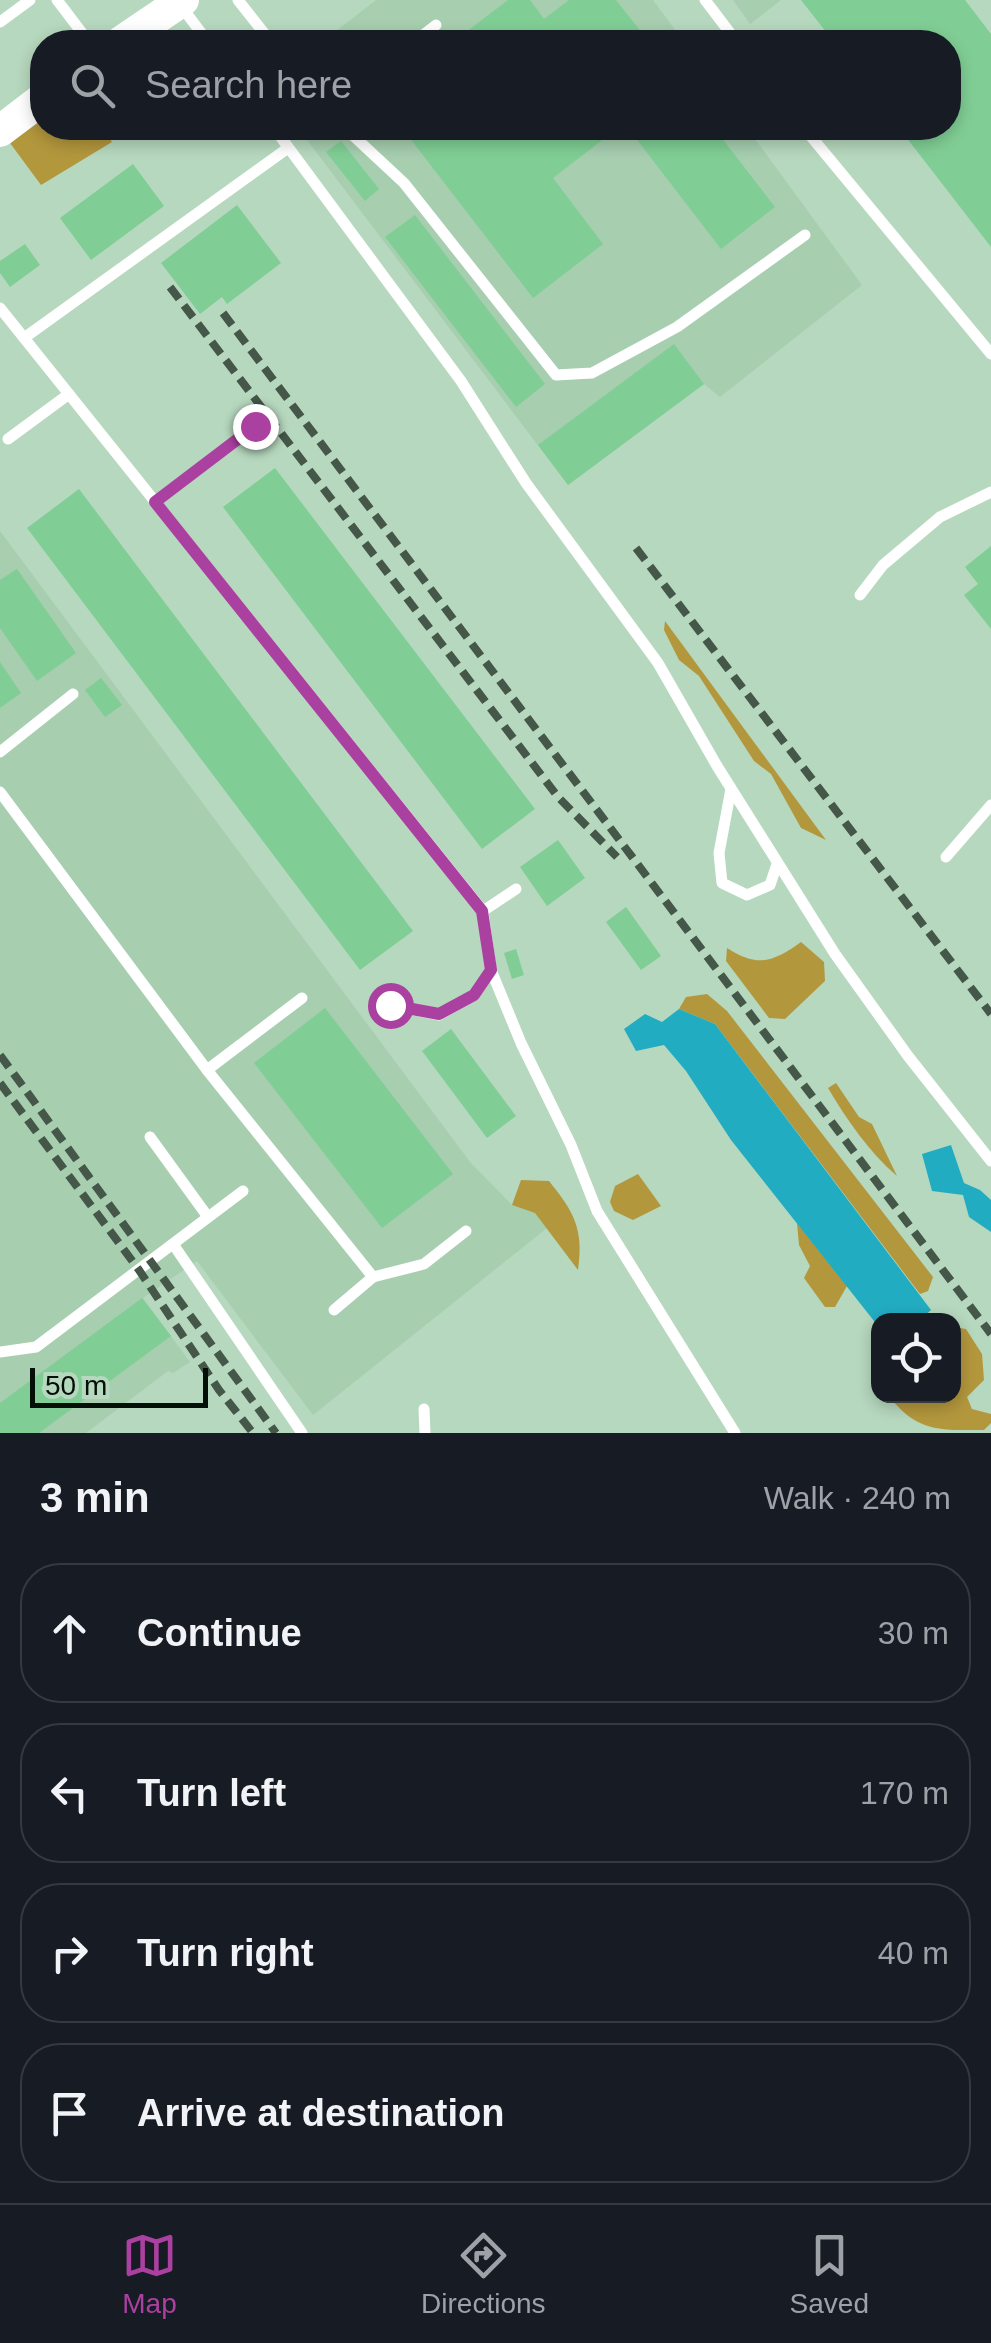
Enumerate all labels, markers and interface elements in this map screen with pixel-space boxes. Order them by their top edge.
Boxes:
search box [30,30,961,140]
icon: search [65,58,120,113]
text: Search here [145,64,352,106]
route end [233,404,279,450]
route start [368,983,414,1029]
map controls [871,1313,961,1403]
button: locate [871,1313,961,1403]
scale bar [30,1363,208,1408]
text: 50 m [45,1370,107,1401]
text: 3 min [40,1474,150,1521]
text: Walk · 240 m [764,1480,951,1516]
icon: ahead [42,1606,97,1661]
text: Continue [137,1612,302,1654]
text: 30 m [878,1615,949,1651]
icon: left [42,1766,97,1821]
text: Turn left [137,1772,286,1814]
text: 170 m [860,1775,949,1811]
icon: right [42,1926,97,1981]
text: Turn right [137,1932,314,1974]
text: 40 m [878,1935,949,1971]
icon: arrive [42,2086,97,2141]
text: Arrive at destination [137,2092,504,2134]
tab: Map [122,2228,177,2320]
tab: Directions [421,2228,546,2320]
tab: Saved [790,2228,869,2320]

